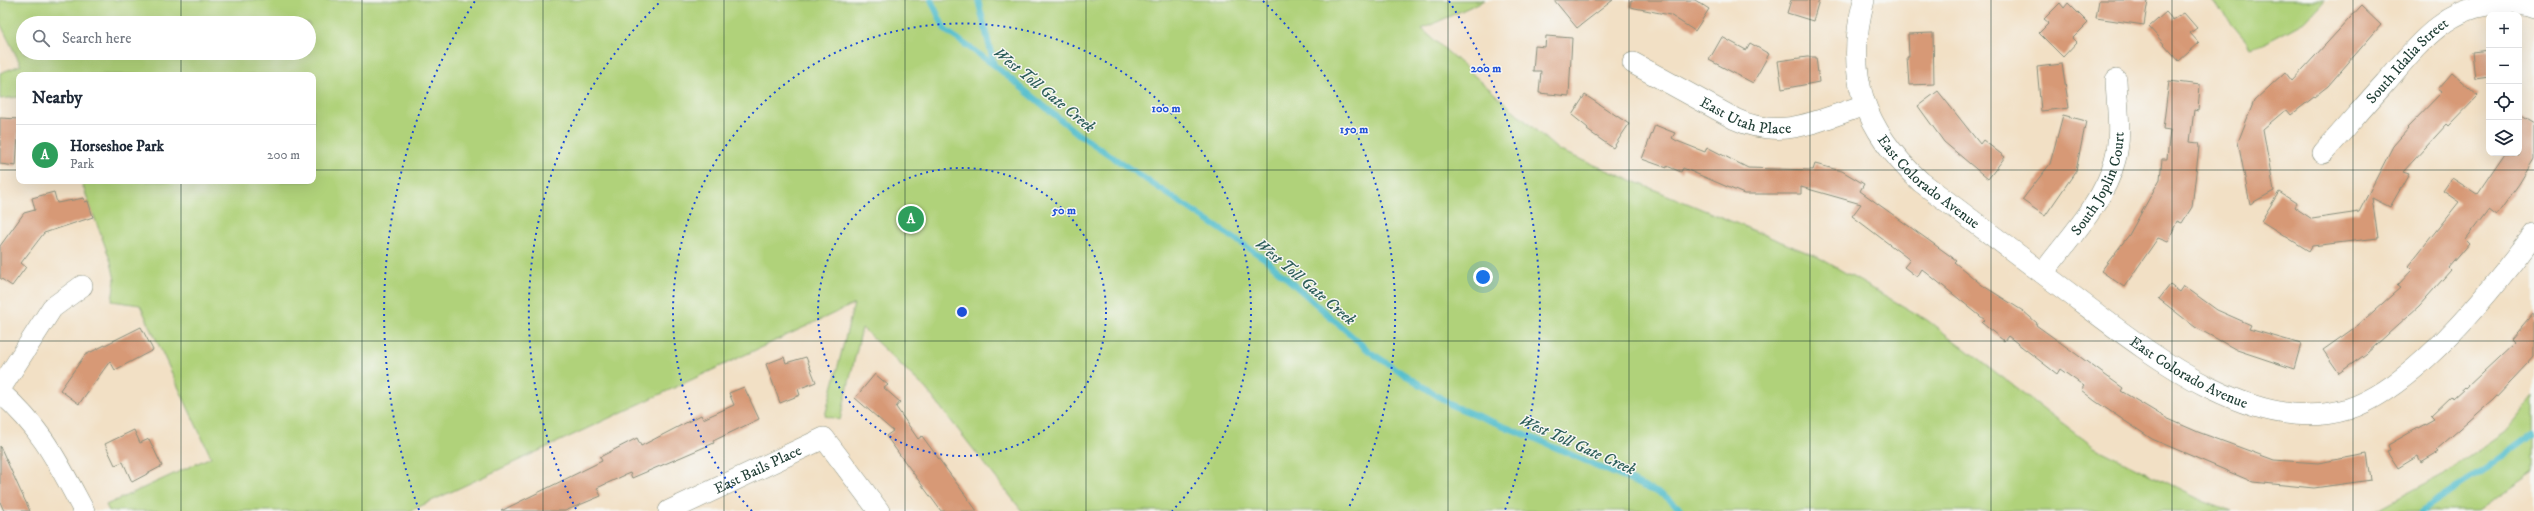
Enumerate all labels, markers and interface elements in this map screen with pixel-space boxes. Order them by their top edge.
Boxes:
map controls [2486,12,2522,156]
button: + [2486,12,2522,48]
street label: South Idalia Street [2362,14,2452,108]
search box [16,16,316,60]
icon: search [30,27,52,49]
text: Search here [62,29,131,48]
water label: West Toll Gate Creek [989,43,1099,137]
button: − [2486,48,2522,84]
text: 200 m [1471,61,1501,76]
button: locate [2486,84,2522,120]
text: Nearby [32,87,82,109]
street label: East Utah Place [1697,93,1792,139]
text: 100 m [1152,101,1180,116]
button: layers [2486,120,2522,156]
text: 150 m [1340,122,1368,137]
street label: East Colorado Avenue [1873,131,1983,233]
street label: South Joplin Court [2067,131,2129,239]
text: Horseshoe Park [70,137,164,156]
text: A [41,147,49,163]
text: 200 m [267,147,300,163]
text: Park [70,156,94,172]
text: 50 m [1051,203,1076,218]
pin: A [898,204,924,234]
water label: West Toll Gate Creek [1251,234,1360,330]
your location [1473,267,1493,287]
centre of rings [955,305,969,319]
street label: East Colorado Avenue [2126,332,2250,413]
water label: West Toll Gate Creek [1516,410,1639,480]
street label: East Bails Place [711,441,805,498]

